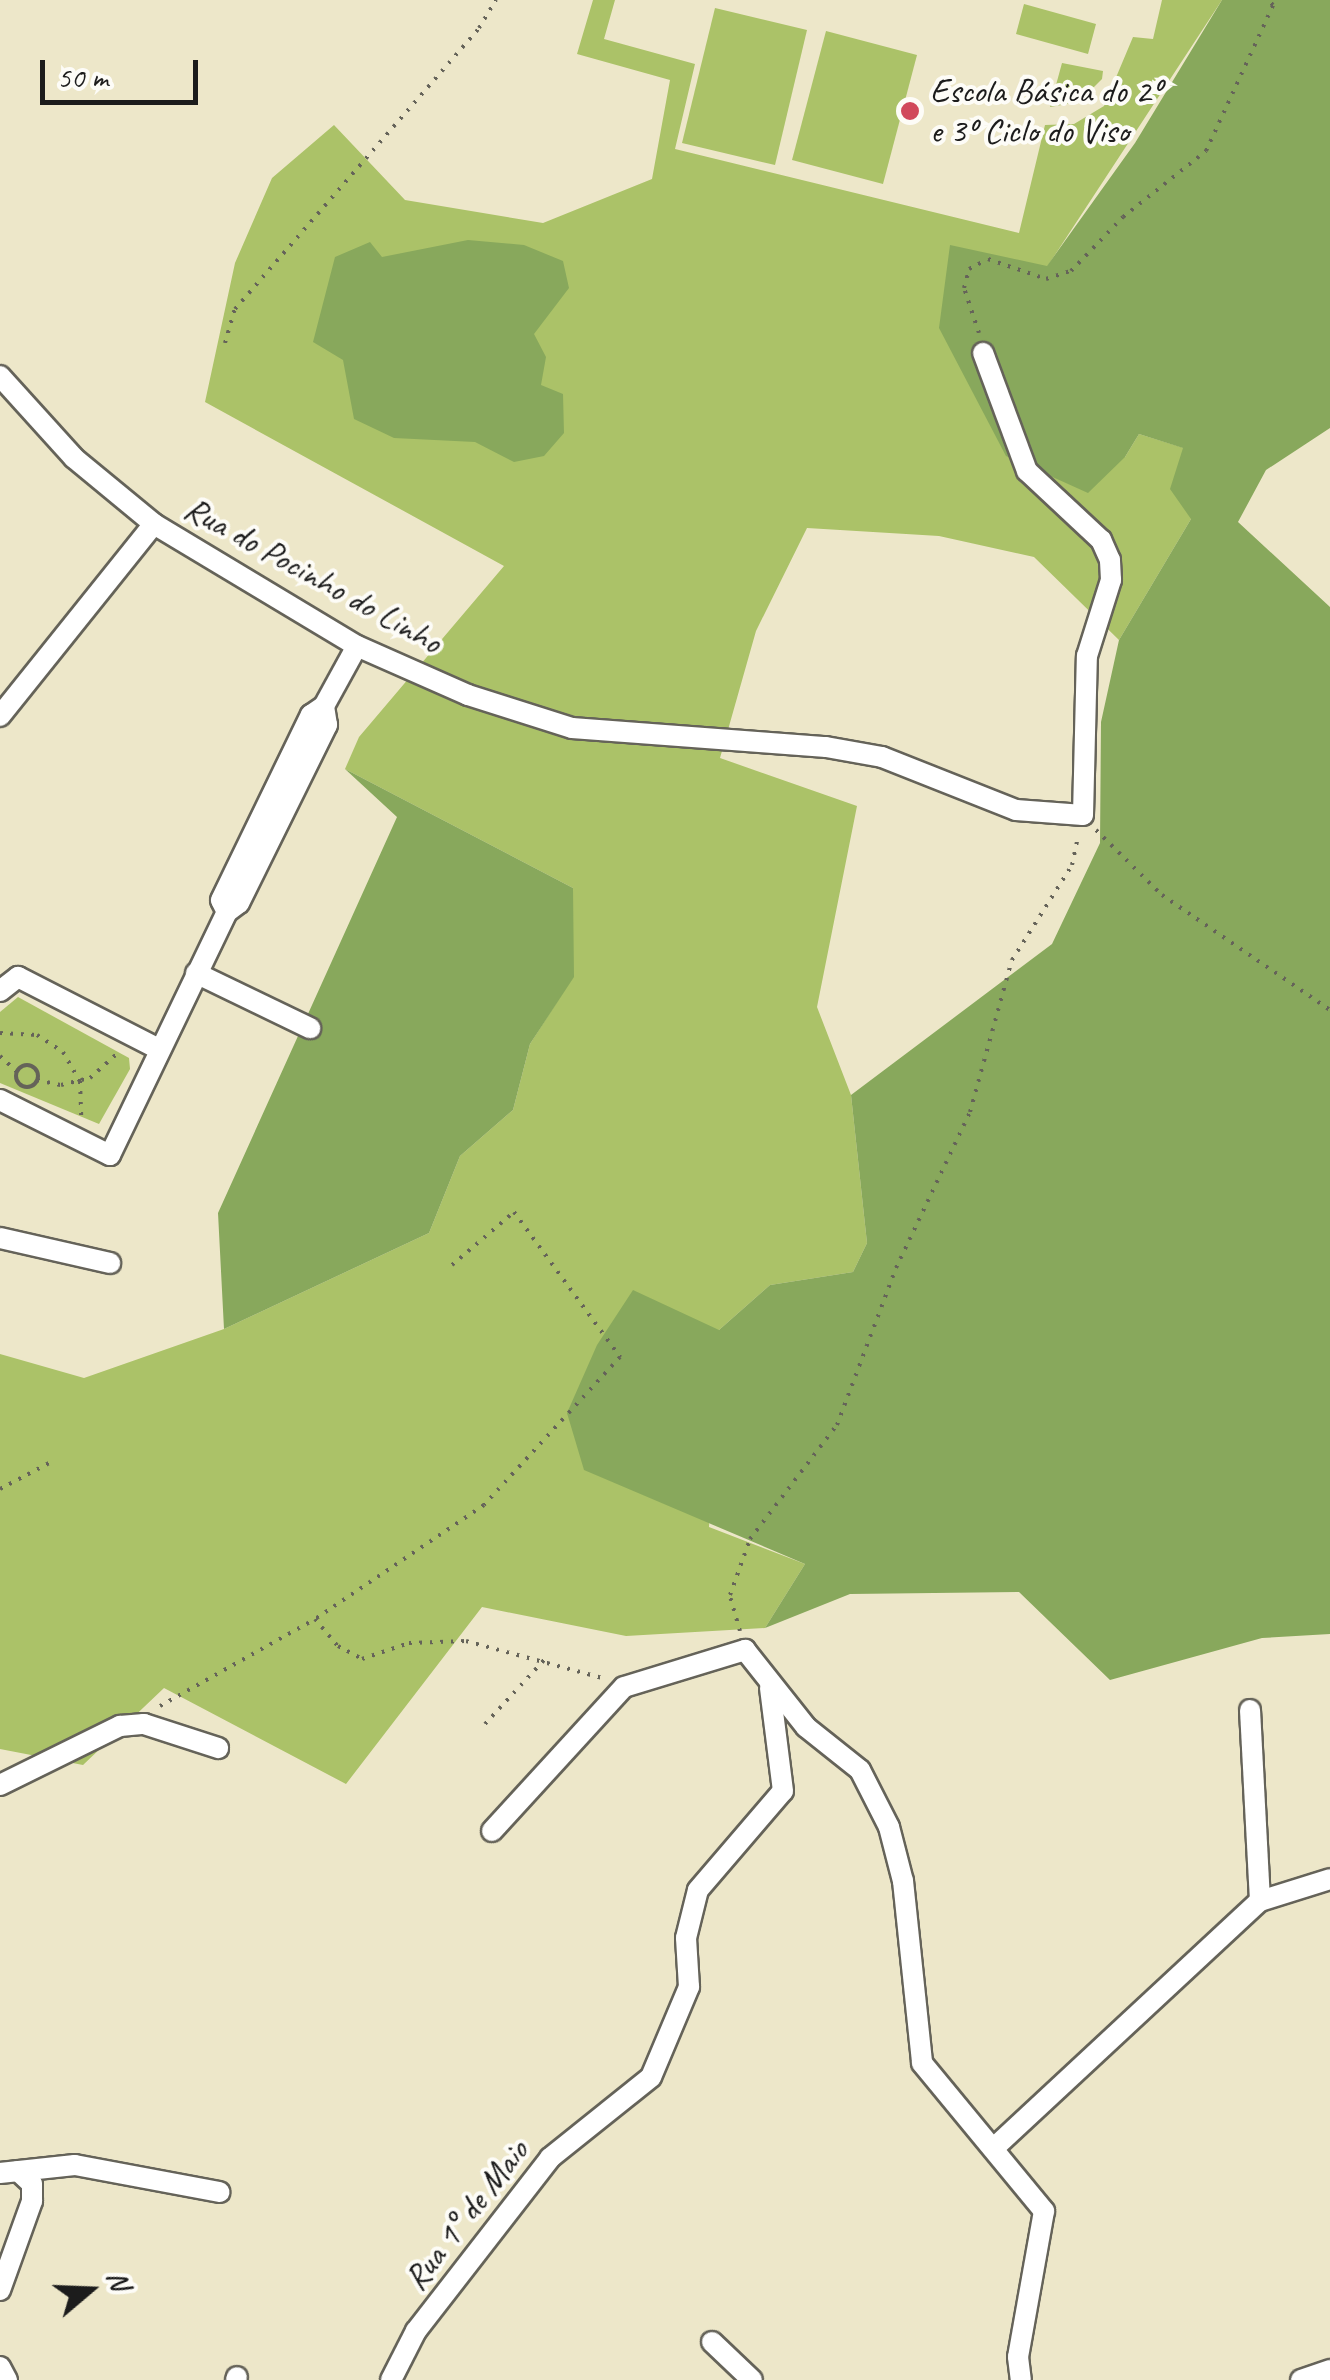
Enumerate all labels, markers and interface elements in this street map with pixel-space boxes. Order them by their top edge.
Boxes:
scale bar [45,40,202,102]
text: 50 m [57,58,108,96]
place label: Escola Básica do 2º e 3º Ciclo do Viso [930,70,1161,152]
marker: Escola Básica do 2º e 3º Ciclo do Viso [899,100,921,122]
street label: Rua do Pocinho do Linho [177,487,449,663]
street label: Rua 1° de Maio [394,2131,538,2299]
north arrow [40,2240,140,2340]
text: N [99,2266,138,2294]

